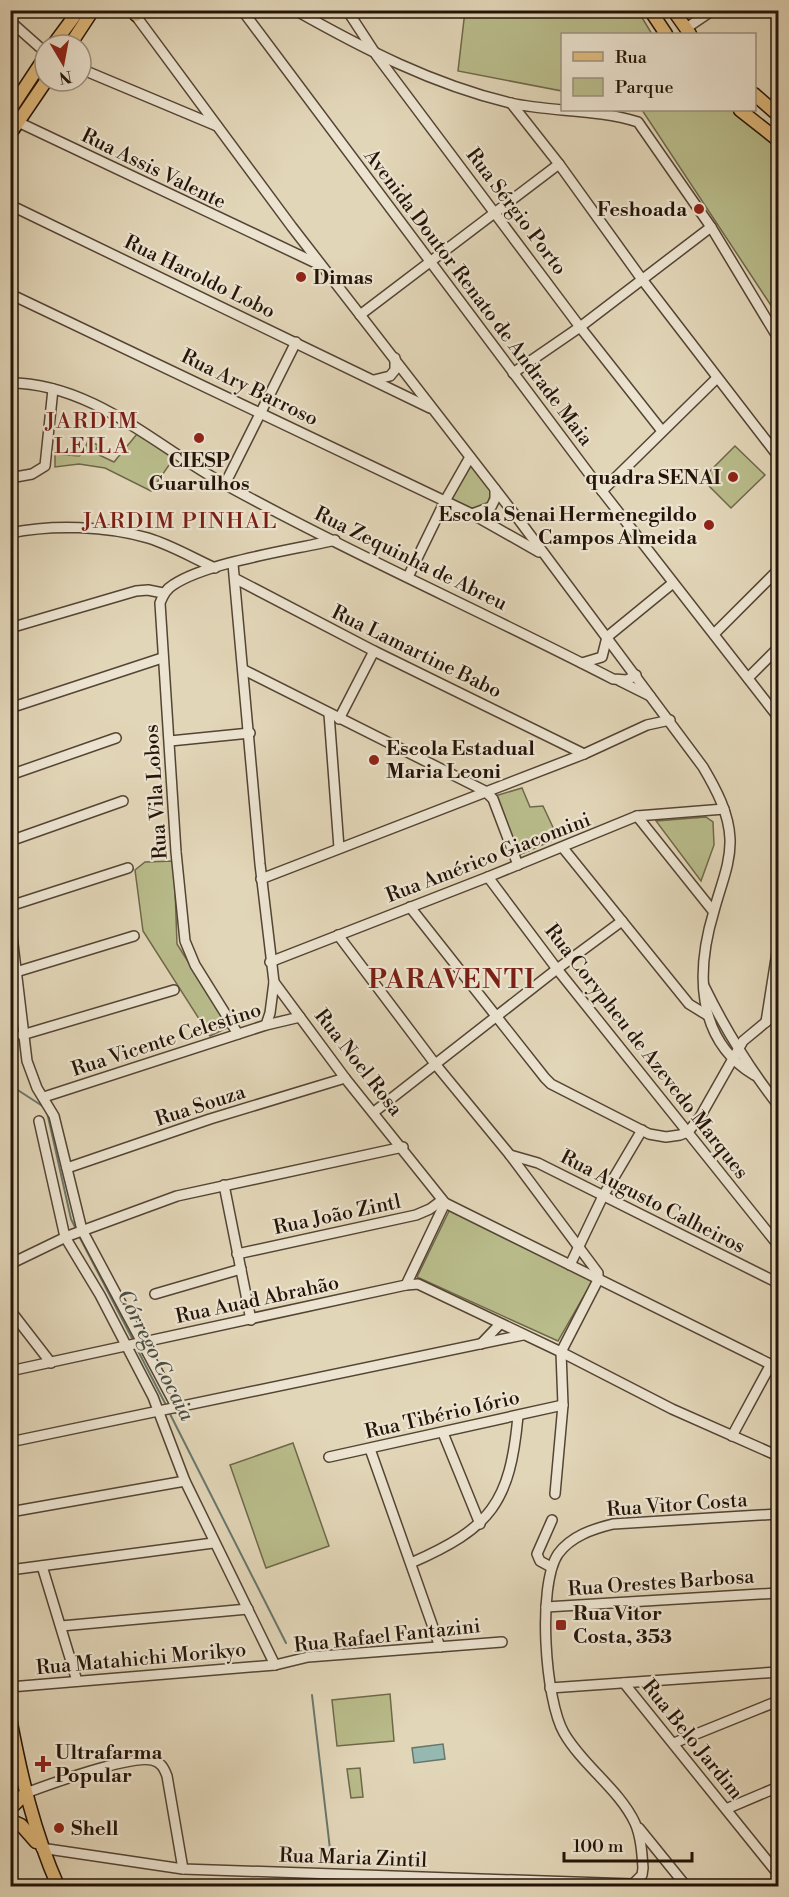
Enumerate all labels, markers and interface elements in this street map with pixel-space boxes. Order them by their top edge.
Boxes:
north arrow [33,33,93,93]
legend [561,33,756,111]
text: Rua [615,46,648,69]
text: N [57,66,73,88]
text: Parque [615,76,674,99]
street label: Rua Assis Valente [77,124,230,215]
street label: Rua Sérgio Porto [460,143,572,280]
street label: Avenida Doutor Renato de Andrade Maia [357,144,598,452]
place label: Feshoada [597,198,687,223]
marker: Feshoada [692,202,706,216]
street label: Rua Haroldo Lobo [120,230,279,325]
place label: Dimas [313,266,373,291]
marker: Dimas [294,270,308,284]
street label: Rua Ary Barroso [177,344,322,432]
district label: JARDIM LEILA [44,408,139,460]
marker: CIESP Guarulhos [192,431,206,445]
place label: CIESP Guarulhos [148,449,250,497]
place label: quadra SENAI [585,466,721,491]
marker: quadra SENAI [726,470,740,484]
street label: Rua Zequinha de Abreu [310,502,511,617]
place label: Escola Senai Hermenegildo Campos Almeida [439,503,697,551]
district label: JARDIM PINHAL [81,508,278,535]
marker: Escola Senai Hermenegildo Campos Almeida [702,518,716,532]
street label: Rua Lamartine Babo [327,600,506,704]
street label: Rua Vila Lobos [139,724,174,860]
place label: Escola Estadual Maria Leoni [386,737,535,785]
marker: Escola Estadual Maria Leoni [367,753,381,767]
street label: Rua Américo Giacomini [383,808,595,909]
street label: Rua Corypheu de Azevedo Marques [538,919,753,1184]
district label: PARAVENTI [368,964,536,996]
street label: Rua Vicente Celestino [68,998,265,1083]
street label: Rua Noel Rosa [308,1004,408,1122]
street label: Rua Souza [152,1080,250,1133]
street label: Rua Augusto Calheiros [556,1145,749,1260]
street label: Rua João Zintl [271,1190,403,1241]
street label: Rua Auad Abrahão [173,1271,341,1330]
water label: Córrego Cocaia [111,1285,200,1426]
street label: Rua Tibério Iório [362,1385,522,1445]
street label: Rua Vitor Costa [606,1488,749,1523]
street label: Rua Orestes Barbosa [567,1564,756,1602]
place label: Rua Vitor Costa, 353 [573,1602,672,1650]
street label: Rua Rafael Fantazini [293,1614,482,1659]
marker: Rua Vitor Costa, 353 [554,1618,568,1632]
street label: Rua Matahichi Morikyo [35,1638,247,1681]
street label: Rua Belo Jardim [636,1675,748,1805]
place label: Ultrafarma Popular [55,1741,163,1789]
marker: Ultrafarma Popular [36,1757,50,1771]
place label: Shell [71,1817,119,1842]
marker: Shell [52,1821,66,1835]
scale bar [564,1825,692,1863]
text: 100 m [573,1835,624,1858]
street label: Rua Maria Zintil [278,1843,428,1874]

